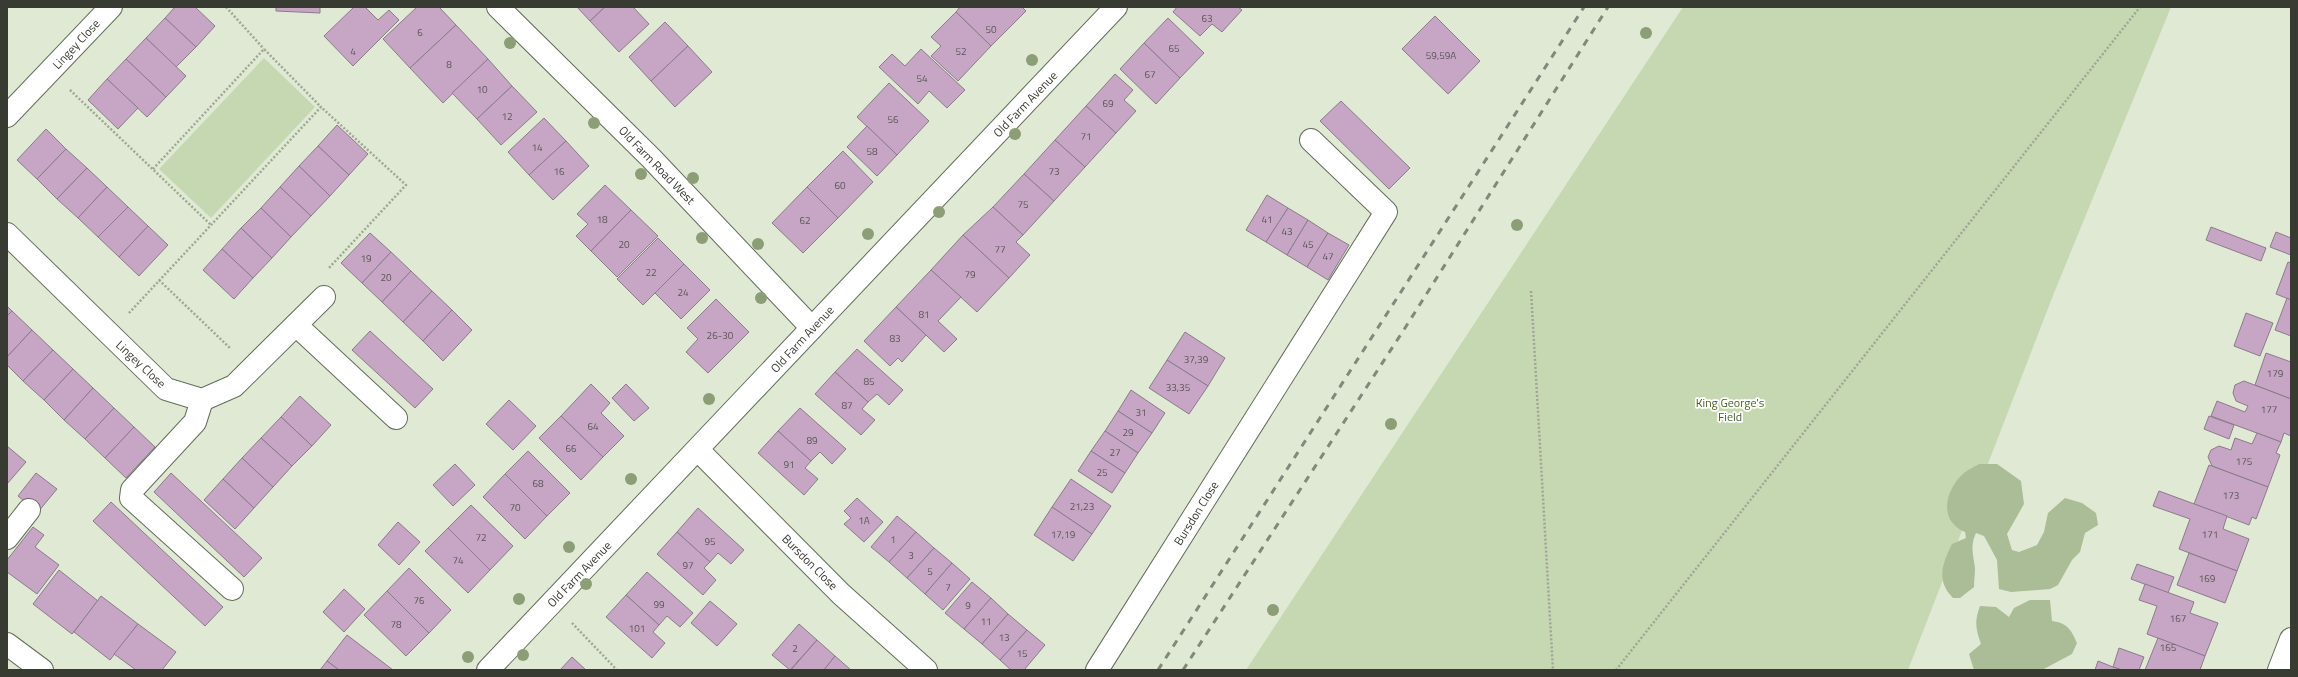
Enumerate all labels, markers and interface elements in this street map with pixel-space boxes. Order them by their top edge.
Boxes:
house number: 63 [1201,11,1213,26]
street label: Lingey Close [48,15,104,73]
house number: 50 [985,22,997,37]
house number: 6 [417,25,423,40]
house number: 65 [1168,41,1180,56]
house number: 4 [350,44,356,59]
house number: 52 [955,44,967,59]
house number: 59,59A [1426,48,1456,63]
house number: 8 [446,57,452,72]
street label: Old Farm Avenue [988,66,1062,142]
house number: 67 [1144,67,1156,82]
house number: 54 [916,71,928,86]
house number: 10 [476,82,488,97]
house number: 69 [1102,96,1114,111]
house number: 12 [501,109,513,124]
house number: 56 [887,112,899,127]
street label: Old Farm Road West [614,121,700,209]
house number: 71 [1080,129,1092,144]
house number: 14 [531,140,543,155]
house number: 58 [866,144,878,159]
house number: 16 [553,164,565,179]
house number: 73 [1048,164,1060,179]
house number: 60 [834,178,846,193]
house number: 75 [1017,197,1029,212]
house number: 18 [596,212,608,227]
house number: 41 [1261,212,1273,227]
house number: 62 [799,213,811,228]
house number: 43 [1281,224,1293,239]
house number: 20 [618,237,630,252]
house number: 45 [1302,237,1314,252]
house number: 77 [994,242,1006,257]
house number: 47 [1322,249,1334,264]
house number: 19 [360,251,372,266]
house number: 22 [645,265,657,280]
house number: 79 [964,267,976,282]
house number: 20 [380,270,392,285]
house number: 24 [677,285,689,300]
street label: Old Farm Avenue [766,301,838,377]
house number: 81 [918,307,930,322]
house number: 26-30 [707,328,734,343]
house number: 83 [889,331,901,346]
street label: Lingey Close [112,336,170,392]
house number: 37,39 [1184,352,1209,367]
house number: 179 [2267,366,2284,381]
house number: 85 [863,374,875,389]
house number: 33,35 [1166,380,1191,395]
park label: King George's Field [1696,393,1765,426]
house number: 87 [841,398,853,413]
house number: 177 [2261,402,2277,417]
house number: 31 [1135,405,1147,420]
house number: 64 [587,419,599,434]
house number: 29 [1122,425,1134,440]
house number: 89 [806,433,818,448]
house number: 66 [565,441,577,456]
house number: 27 [1109,445,1121,460]
house number: 175 [2236,454,2253,469]
house number: 91 [783,457,795,472]
house number: 25 [1096,465,1108,480]
house number: 68 [532,476,544,491]
street label: Bursdon Close [1169,477,1223,549]
house number: 173 [2223,488,2239,503]
house number: 21,23 [1070,499,1094,514]
house number: 70 [509,500,521,515]
house number: 1A [858,513,870,528]
house number: 17,19 [1051,527,1076,542]
house number: 171 [2202,527,2218,542]
house number: 72 [475,530,487,545]
street label: Bursdon Close [778,530,842,594]
house number: 1 [890,532,896,547]
house number: 95 [704,534,716,549]
street label: Old Farm Avenue [542,536,616,612]
house number: 3 [908,548,914,563]
house number: 74 [452,553,464,568]
house number: 97 [682,558,694,573]
house number: 5 [927,564,933,579]
house number: 169 [2199,571,2216,586]
house number: 7 [945,580,951,595]
house number: 76 [413,593,425,608]
house number: 99 [653,597,665,612]
house number: 9 [965,598,971,613]
house number: 167 [2170,611,2186,626]
house number: 11 [980,614,992,629]
house number: 78 [390,617,402,632]
house number: 101 [629,621,645,636]
house number: 13 [998,630,1010,645]
house number: 165 [2160,640,2177,655]
house number: 2 [792,641,798,656]
house number: 15 [1016,646,1028,661]

